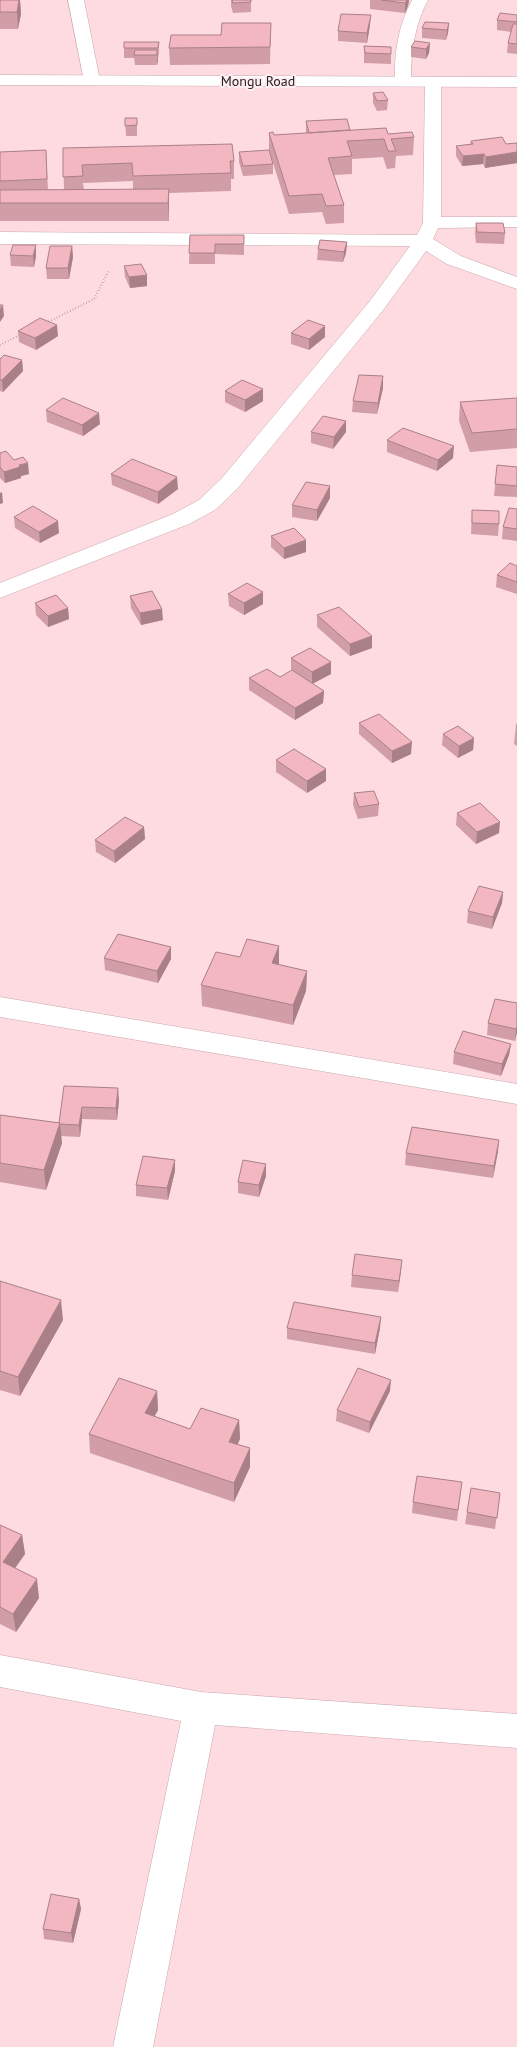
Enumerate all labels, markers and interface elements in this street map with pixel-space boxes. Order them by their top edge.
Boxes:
street label: Mongu Road [221,72,295,90]

